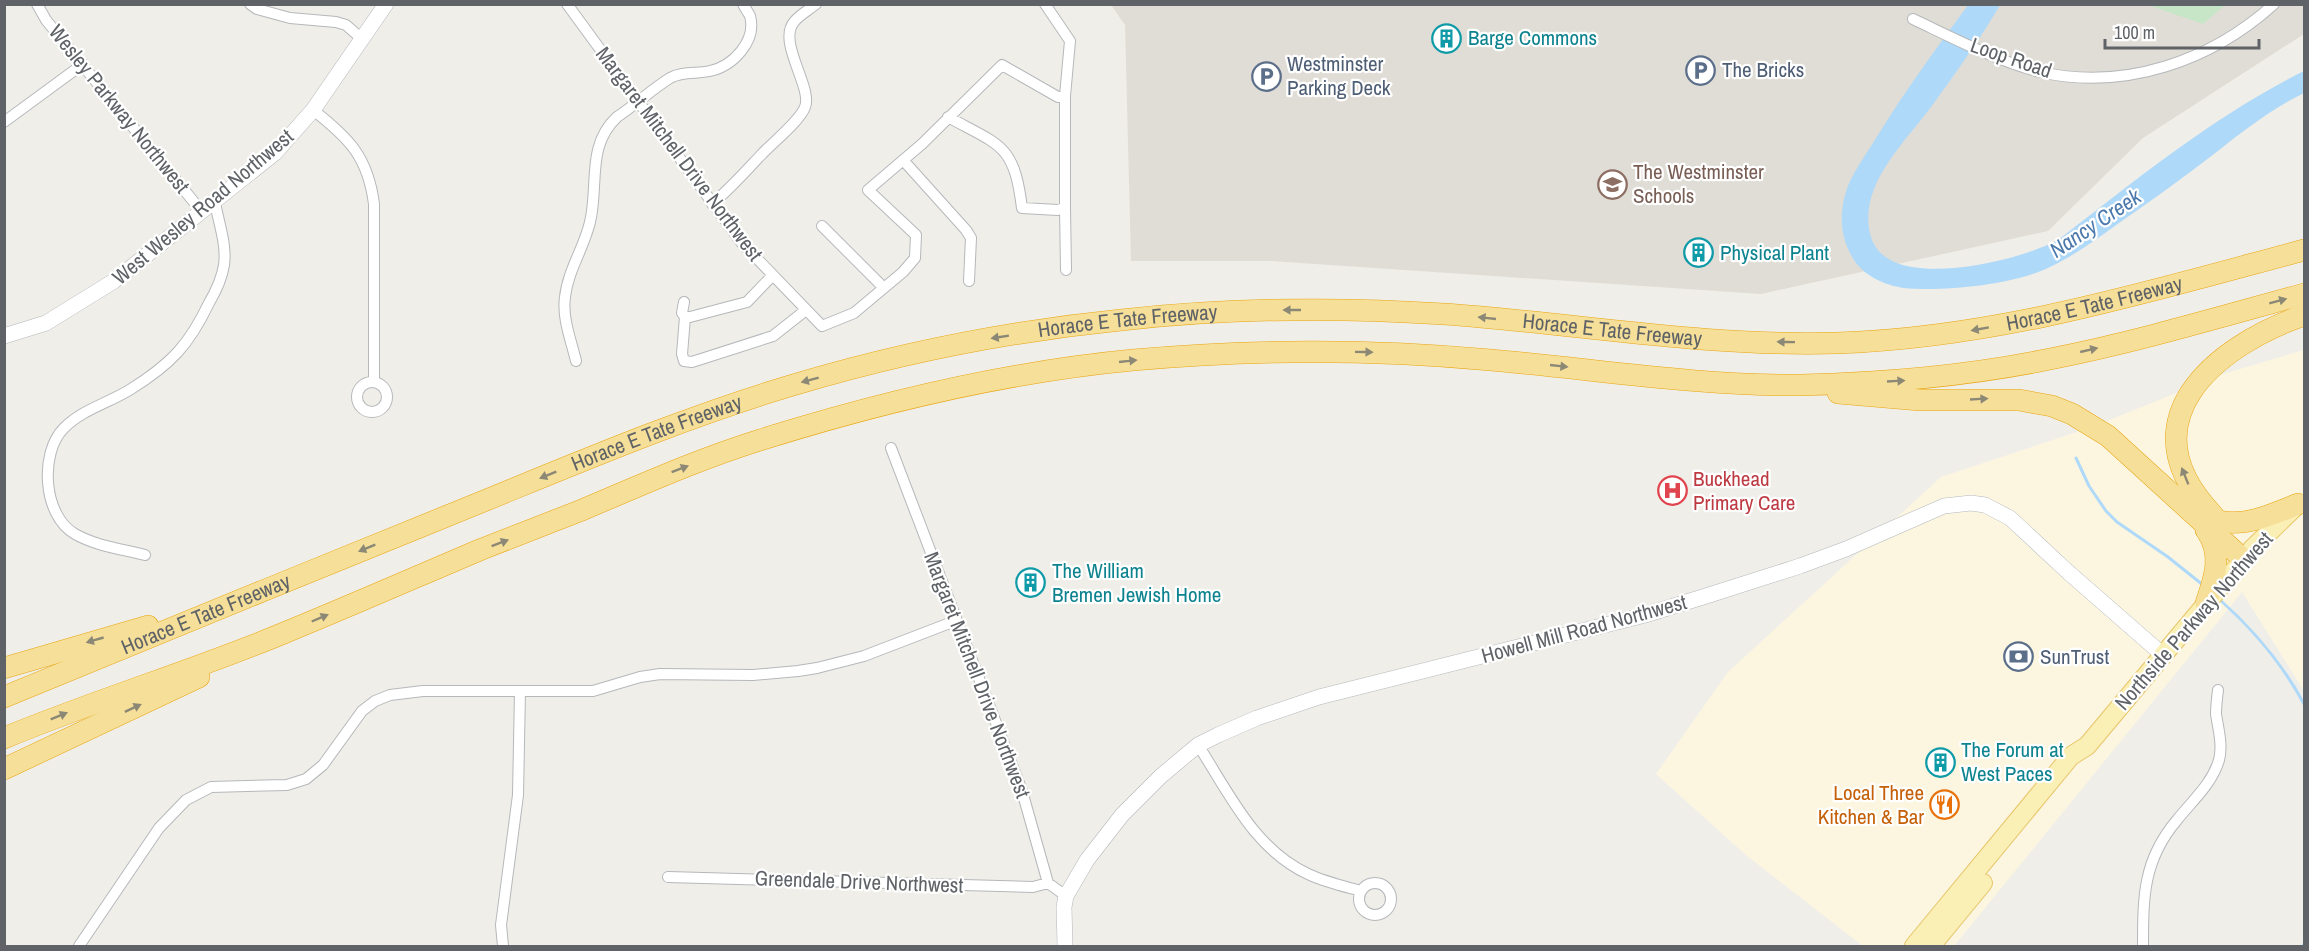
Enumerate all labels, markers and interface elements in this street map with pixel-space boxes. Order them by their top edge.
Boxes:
scale bar [2105,12,2260,50]
street label: Wesley Parkway Northwest [42,18,197,199]
text: 100 m [2114,20,2155,45]
building icon: Barge Commons [1431,22,1463,54]
place label: Barge Commons [1468,23,1597,52]
street label: Loop Road [1967,30,2056,85]
street label: Margaret Mitchell Drive Northwest [589,41,770,267]
place label: Westminster Parking Deck [1287,49,1391,102]
parking icon: The Bricks [1685,54,1717,86]
place label: The Bricks [1722,55,1804,84]
parking icon: Westminster Parking Deck [1250,60,1282,92]
street label: West Wesley Road Northwest [106,122,300,291]
place label: The Westminster Schools [1633,157,1764,210]
school or university icon: The Westminster Schools [1596,168,1628,200]
water label: Nancy Creek [2043,181,2147,265]
building icon: Physical Plant [1683,237,1715,269]
place label: Physical Plant [1720,238,1829,267]
street label: Horace E Tate Freeway [2004,268,2186,338]
one-way arrow [2269,296,2287,305]
street label: Horace E Tate Freeway [1036,297,1218,344]
one-way arrow [1283,305,1302,315]
street label: Horace E Tate Freeway [1521,306,1703,353]
one-way arrow [1478,313,1497,323]
one-way arrow [1971,324,1990,333]
one-way arrow [991,332,1010,341]
one-way arrow [1777,337,1796,347]
one-way arrow [2080,345,2098,355]
one-way arrow [1355,347,1374,357]
one-way arrow [1118,356,1137,366]
one-way arrow [1549,362,1568,371]
one-way arrow [801,376,819,385]
one-way arrow [1887,376,1906,385]
street label: Horace E Tate Freeway [567,387,746,478]
one-way arrow [1970,395,1989,404]
one-way arrow [671,464,689,473]
place label: Buckhead Primary Care [1693,464,1795,517]
one-way arrow [2179,466,2189,484]
one-way arrow [539,471,557,481]
hospital icon: Buckhead Primary Care [1656,475,1688,507]
street label: Northside Parkway Northwest [2108,525,2279,716]
one-way arrow [491,537,509,547]
one-way arrow [358,543,376,553]
street label: Margaret Mitchell Drive Northwest [917,548,1038,802]
place label: The William Bremen Jewish Home [1052,556,1221,609]
street label: Horace E Tate Freeway [117,566,295,661]
building icon: The William Bremen Jewish Home [1015,567,1047,599]
street label: Howell Mill Road Northwest [1478,587,1690,670]
one-way arrow [311,613,329,623]
one-way arrow [86,636,104,645]
bank icon: SunTrust [2003,641,2035,673]
place label: SunTrust [2040,642,2109,671]
one-way arrow [125,704,142,713]
one-way arrow [50,711,68,721]
place label: The Forum at West Paces [1961,735,2064,788]
building icon: The Forum at West Paces [1924,746,1956,778]
place label: Local Three Kitchen & Bar [1818,778,1924,831]
restaurant icon: Local Three Kitchen & Bar [1929,789,1961,821]
street label: Greendale Drive Northwest [754,863,964,900]

